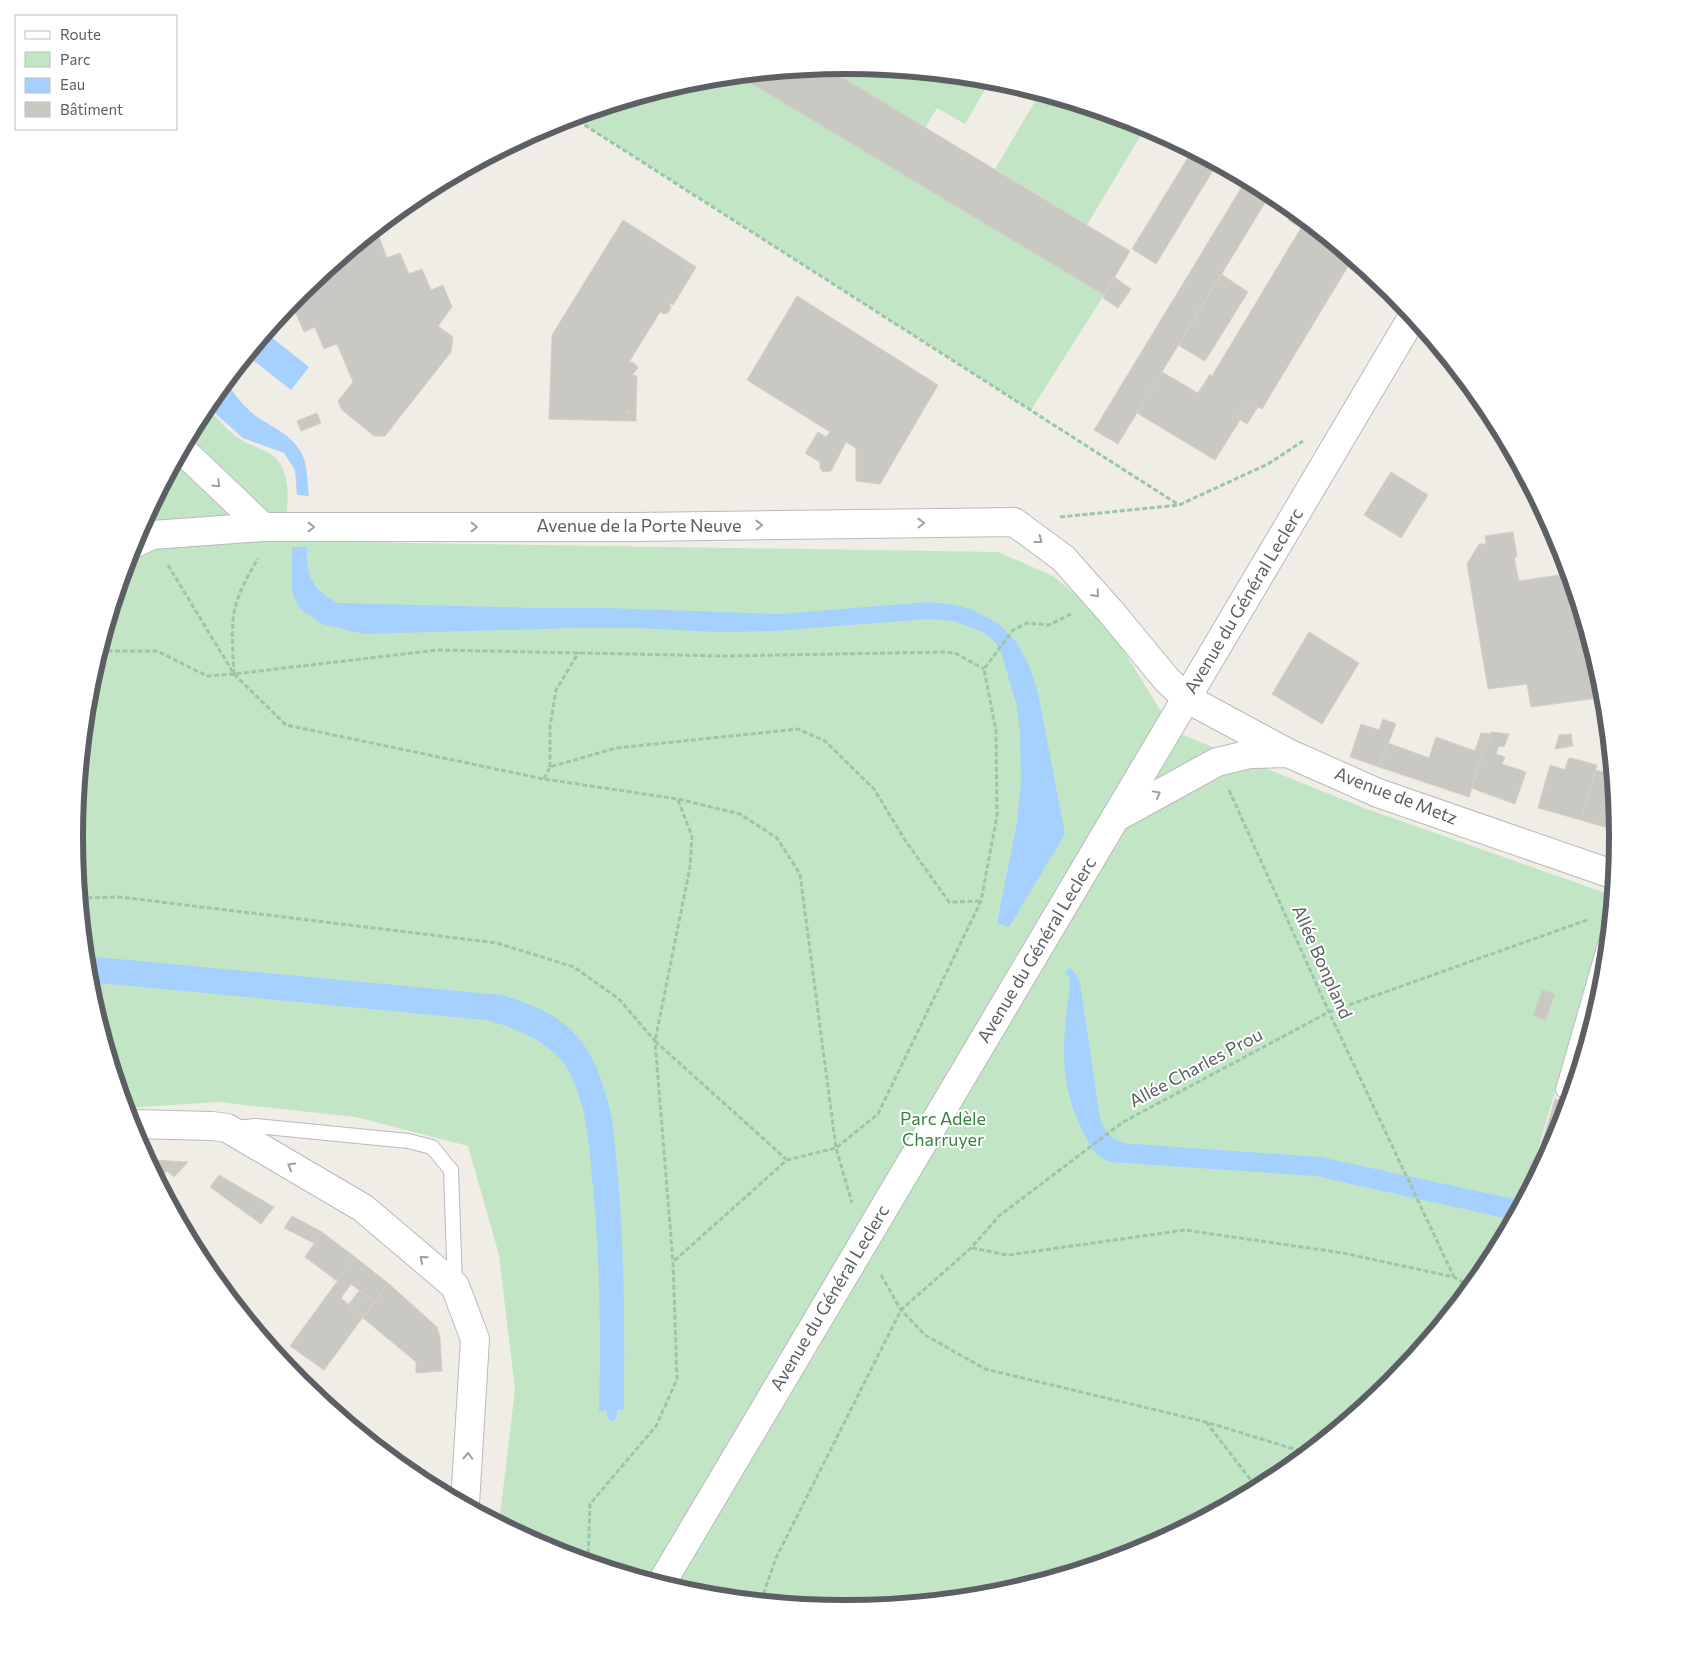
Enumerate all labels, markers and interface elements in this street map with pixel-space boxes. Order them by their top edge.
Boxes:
legend [15,15,178,130]
text: Route [60,25,101,43]
text: Parc [60,50,90,68]
text: Eau [60,75,85,93]
text: Bâtiment [60,100,123,118]
one-way arrow [212,478,221,487]
street label: Avenue du Général Leclerc [1179,504,1307,697]
street label: Avenue de la Porte Neuve [537,514,741,536]
one-way arrow [918,518,926,529]
one-way arrow [755,520,763,531]
one-way arrow [308,522,316,532]
one-way arrow [470,522,478,532]
one-way arrow [1033,535,1042,543]
one-way arrow [1090,589,1099,598]
street label: Avenue de Metz [1332,762,1461,829]
one-way arrow [1152,791,1161,801]
street label: Avenue du Général Leclerc [972,853,1100,1046]
street label: Allée Bonpland [1288,901,1358,1022]
street label: Allée Charles Prou [1125,1023,1266,1112]
park label: Parc Adèle Charruyer [900,1107,986,1150]
one-way arrow [287,1162,296,1172]
street label: Avenue du Général Leclerc [765,1201,893,1394]
one-way arrow [420,1256,429,1265]
one-way arrow [463,1452,474,1460]

